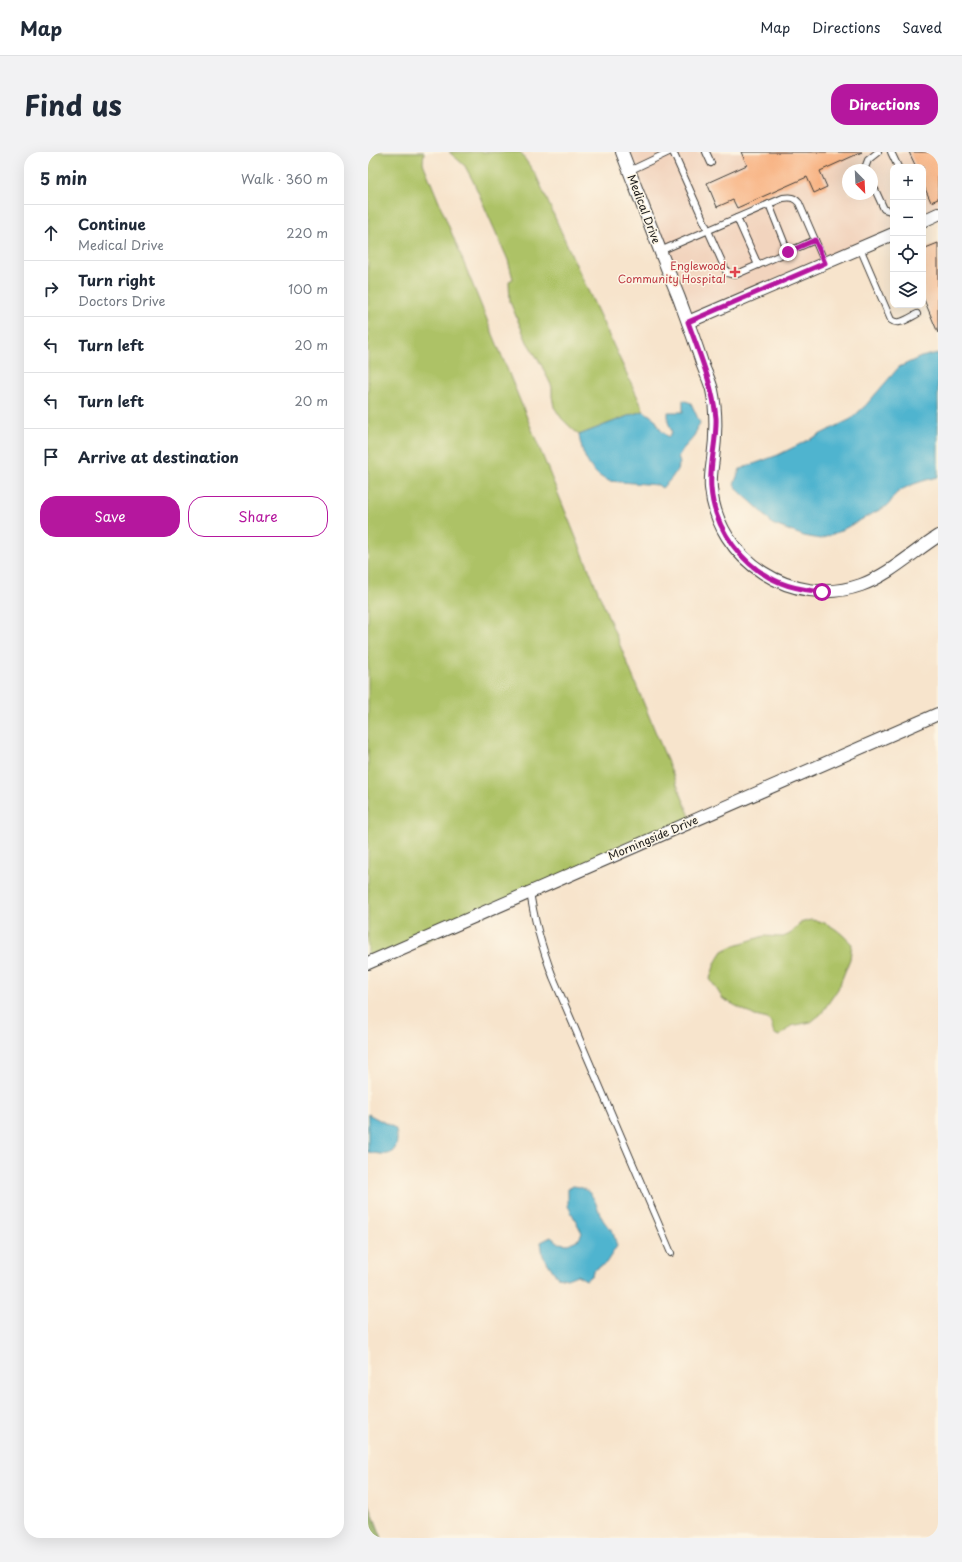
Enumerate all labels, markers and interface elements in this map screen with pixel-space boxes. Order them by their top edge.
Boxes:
text: Map [20,14,62,42]
text: Map [760,17,790,38]
text: Directions [812,17,880,38]
text: Saved [902,17,942,38]
text: Find us [24,83,122,126]
button: Directions [831,84,938,125]
north arrow [842,164,878,200]
map controls [890,164,926,308]
button: + [890,164,926,200]
text: 5 min [40,165,87,191]
text: Walk · 360 m [241,169,328,188]
street label: Medical Drive [624,172,666,246]
button: − [890,200,926,236]
text: Continue [78,212,146,235]
icon: ahead [40,222,62,244]
text: 220 m [286,223,328,242]
text: Medical Drive [78,235,164,254]
button: locate [890,236,926,272]
route end [779,243,797,261]
place label: Englewood Community Hospital [618,257,726,287]
marker: Englewood Community Hospital [729,266,741,278]
text: Turn right [78,268,155,291]
button: layers [890,272,926,308]
icon: right [40,278,62,300]
text: 100 m [288,279,328,298]
text: Doctors Drive [78,291,165,310]
text: Turn left [78,333,144,356]
icon: left [40,334,62,356]
text: 20 m [294,335,328,354]
text: Turn left [78,389,144,412]
icon: left [40,390,62,412]
text: 20 m [294,391,328,410]
text: Arrive at destination [78,445,239,468]
icon: arrive [40,446,62,468]
button: Save [40,496,180,537]
button: Share [188,496,328,537]
route start [813,583,831,601]
street label: Morningside Drive [605,811,701,864]

